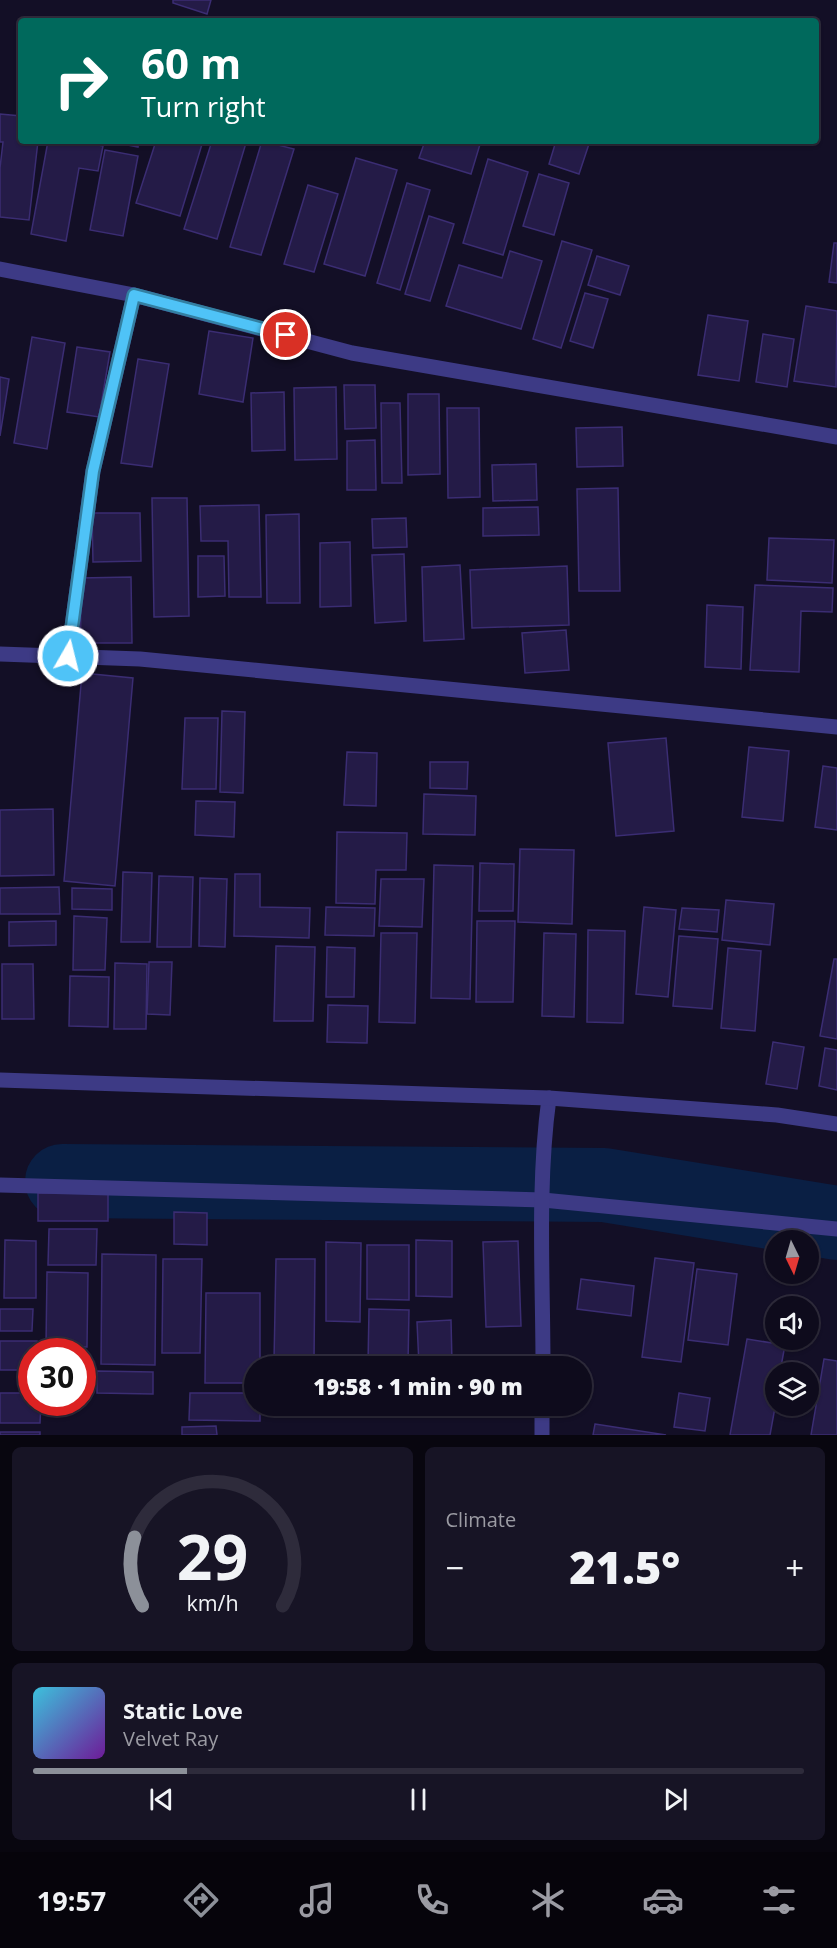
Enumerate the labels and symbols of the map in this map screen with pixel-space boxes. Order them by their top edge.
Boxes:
pin [260,309,311,360]
position arrow [36,624,100,688]
north arrow [765,1230,819,1284]
speed limit sign: 30 [18,1338,96,1416]

